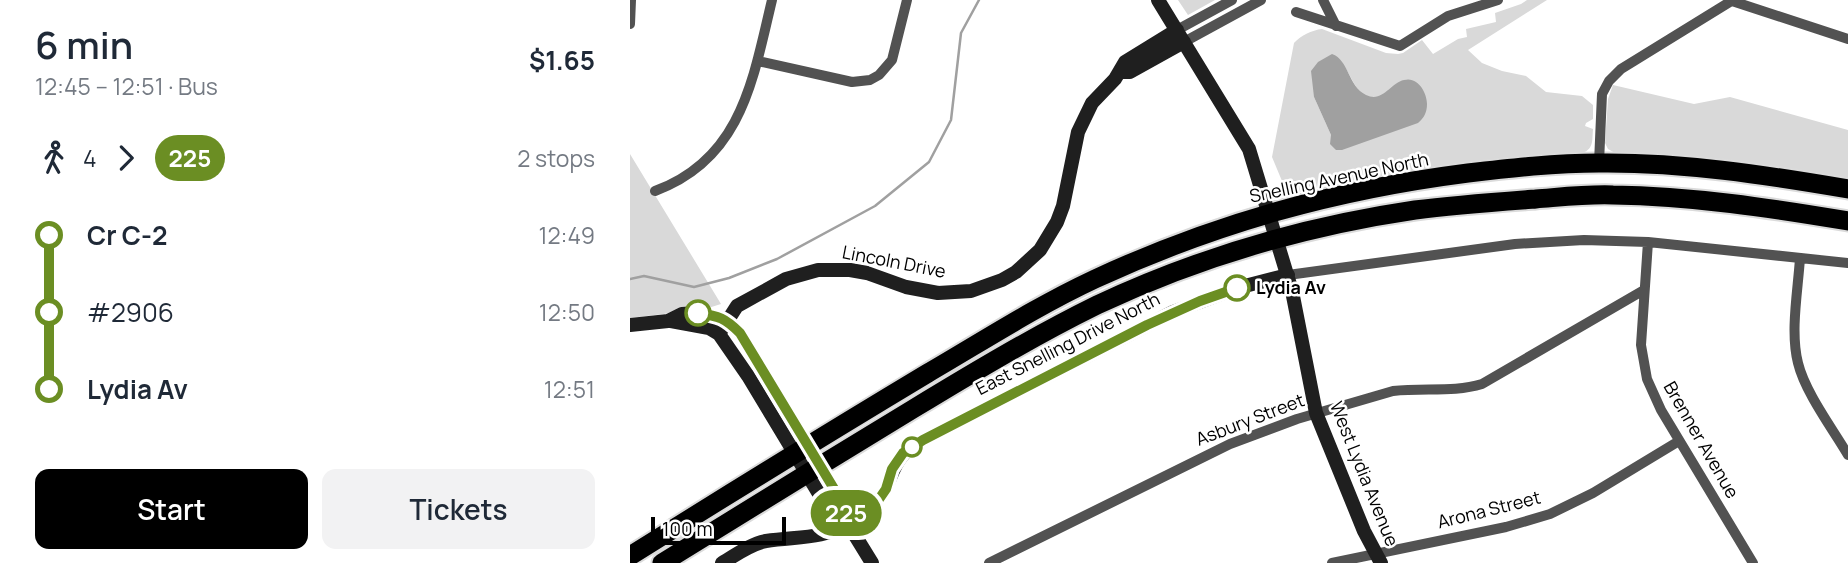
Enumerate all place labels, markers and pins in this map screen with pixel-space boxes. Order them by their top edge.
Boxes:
marker: Lydia Av [1224,275,1250,301]
place label: Lydia Av [1256,275,1326,299]
unlabelled marker [685,300,711,326]
unlabelled marker [902,437,922,457]

